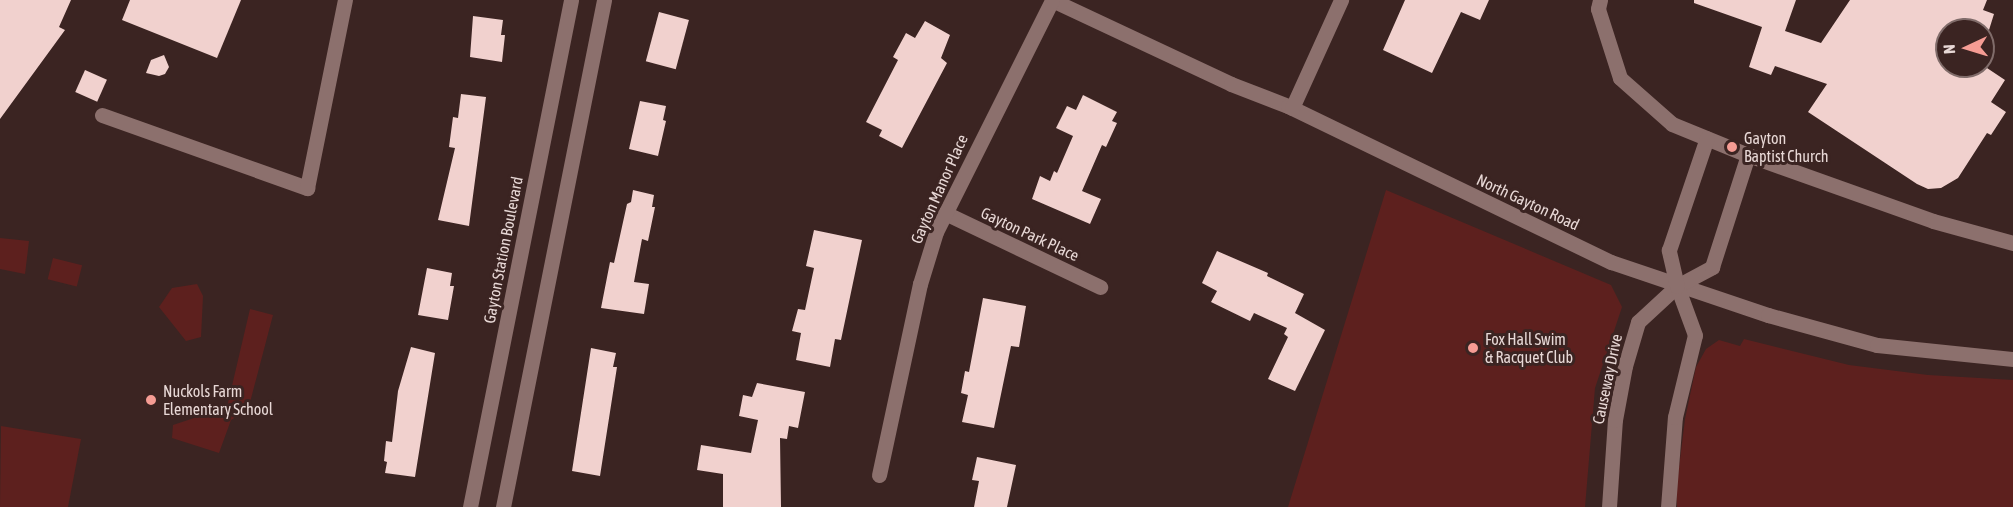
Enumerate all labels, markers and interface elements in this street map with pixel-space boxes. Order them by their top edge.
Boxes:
north arrow [1935,18,1995,78]
text: N [1940,44,1958,54]
place label: Gayton Baptist Church [1744,128,1828,166]
street label: Gayton Manor Place [906,131,972,247]
marker: Gayton Baptist Church [1725,140,1739,154]
street label: North Gayton Road [1474,170,1582,234]
street label: Gayton Station Boulevard [479,175,527,325]
street label: Gayton Park Place [978,203,1082,265]
place label: Fox Hall Swim & Racquet Club [1485,329,1573,367]
street label: Causeway Drive [1588,332,1626,426]
marker: Fox Hall Swim & Racquet Club [1466,341,1480,355]
place label: Nuckols Farm Elementary School [163,381,273,419]
marker: Nuckols Farm Elementary School [144,393,158,407]

